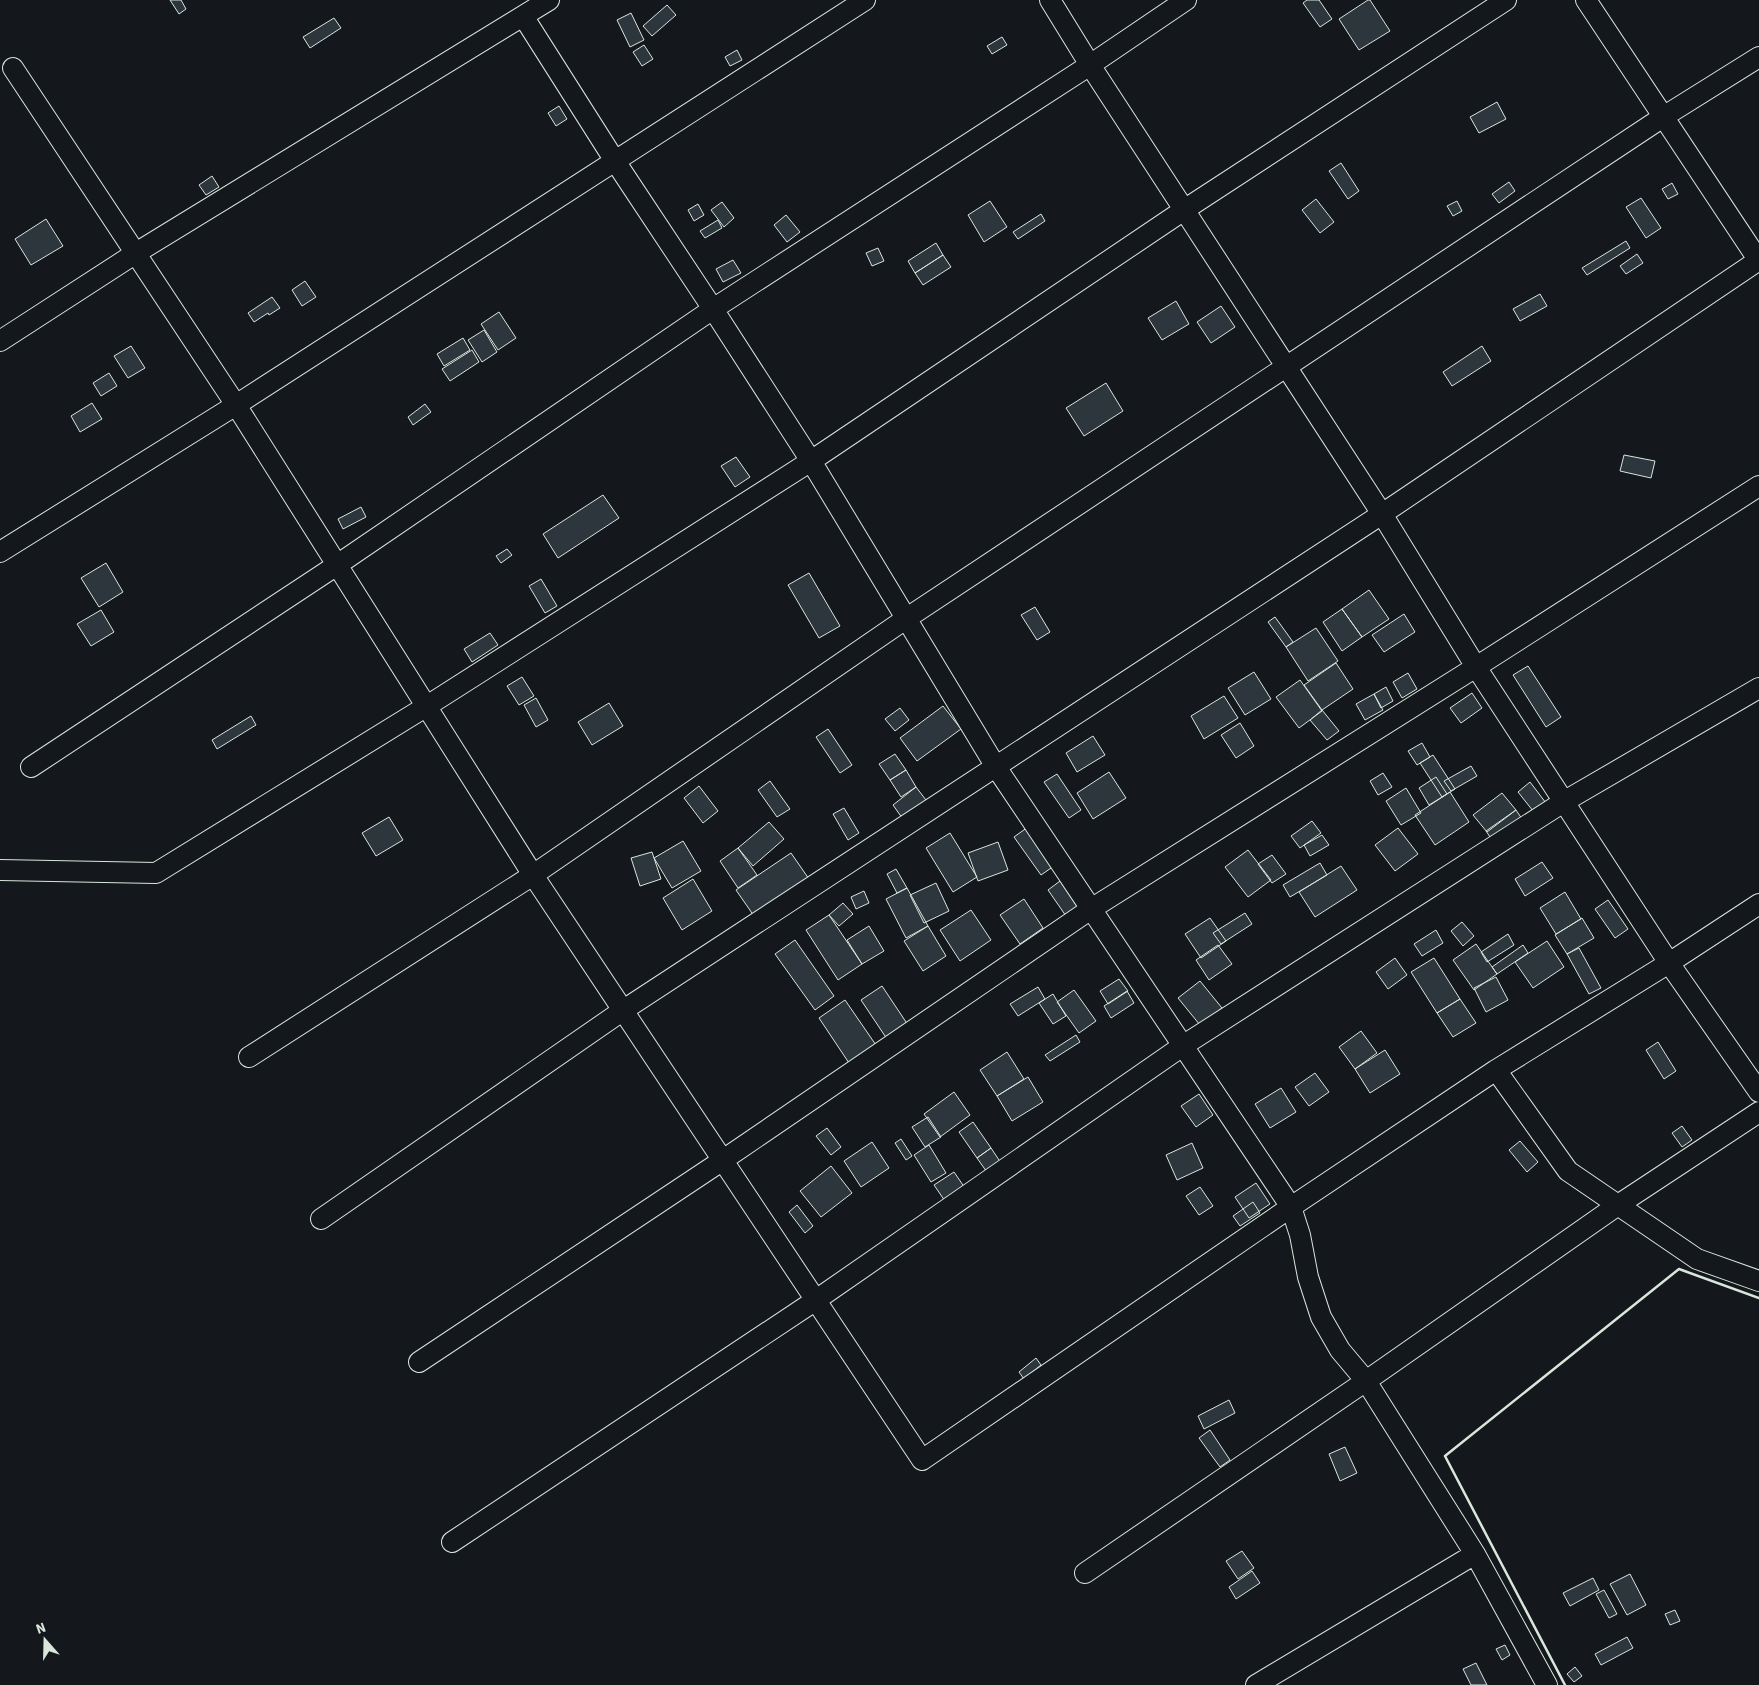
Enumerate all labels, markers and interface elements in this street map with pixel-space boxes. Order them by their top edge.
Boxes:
north arrow [20,1615,70,1665]
text: N [33,1618,49,1640]

